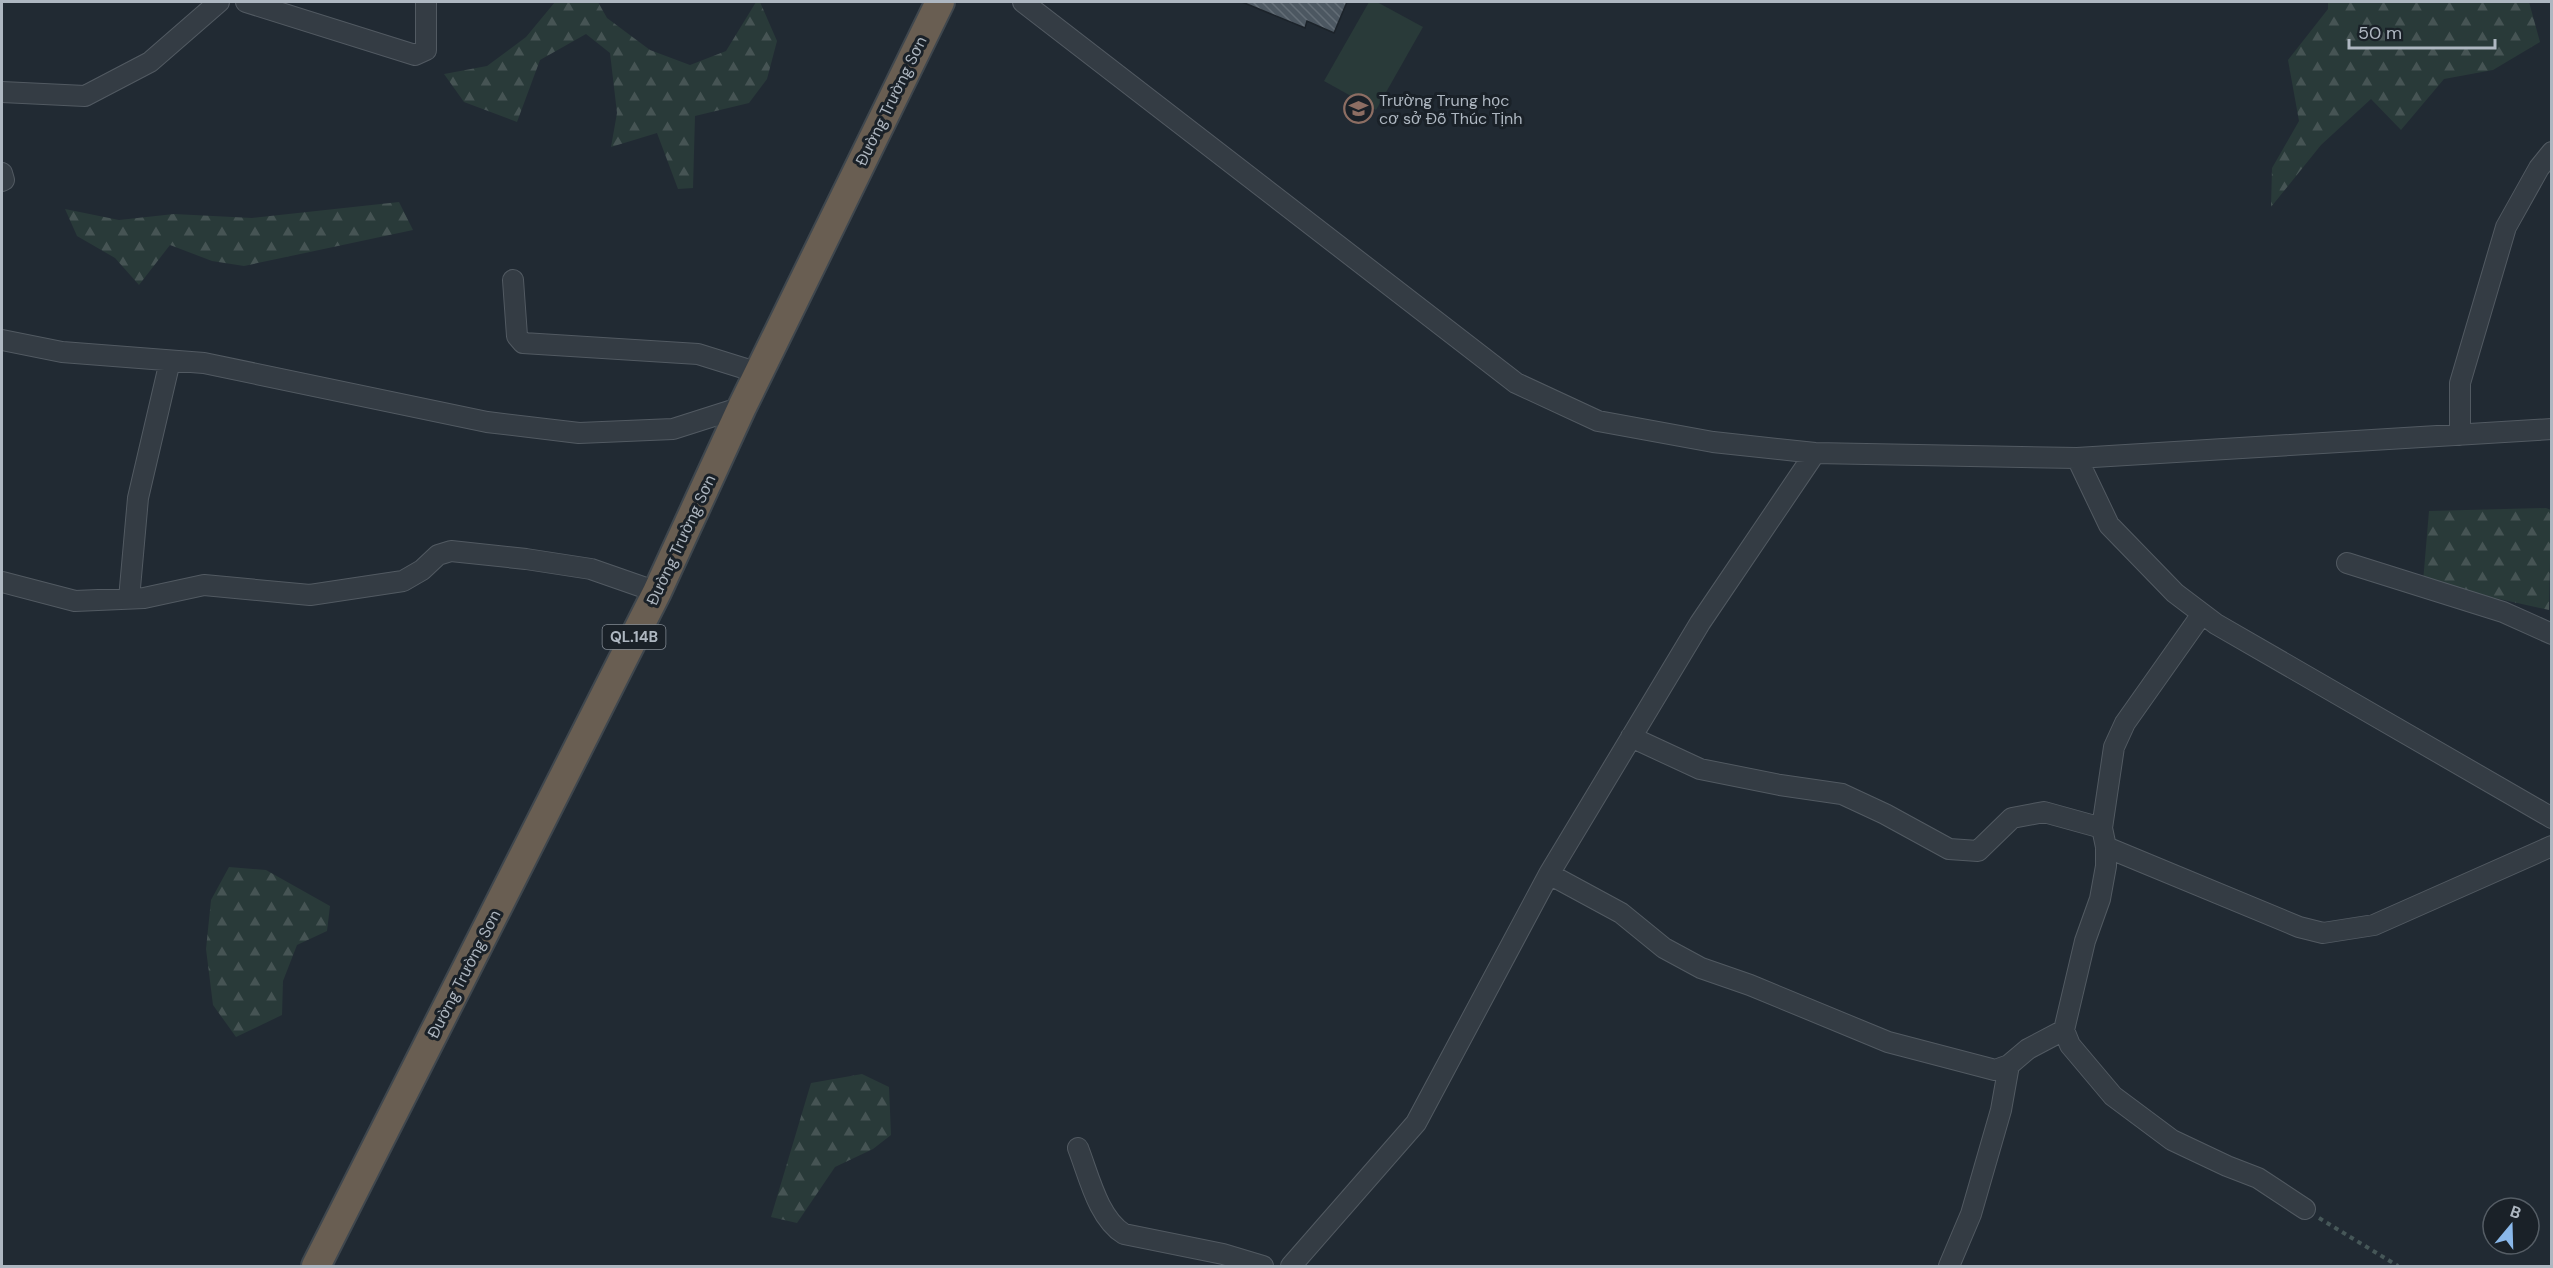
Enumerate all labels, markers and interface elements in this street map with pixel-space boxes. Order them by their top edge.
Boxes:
scale bar [2349,12,2494,50]
text: 50 m [2358,21,2402,45]
street label: Đường Trường Sơn [851,33,931,169]
place label: Trường Trung học cơ sở Đỗ Thúc Tịnh [1379,90,1522,129]
school or university icon: Trường Trung học cơ sở Đỗ Thúc Tịnh [1342,93,1374,125]
street label: Đường Trường Sơn [642,471,720,609]
road number: QL.14B [602,625,666,649]
street label: Đường Trường Sơn [423,906,505,1042]
north arrow [2481,1196,2541,1256]
text: B [2507,1201,2524,1224]

